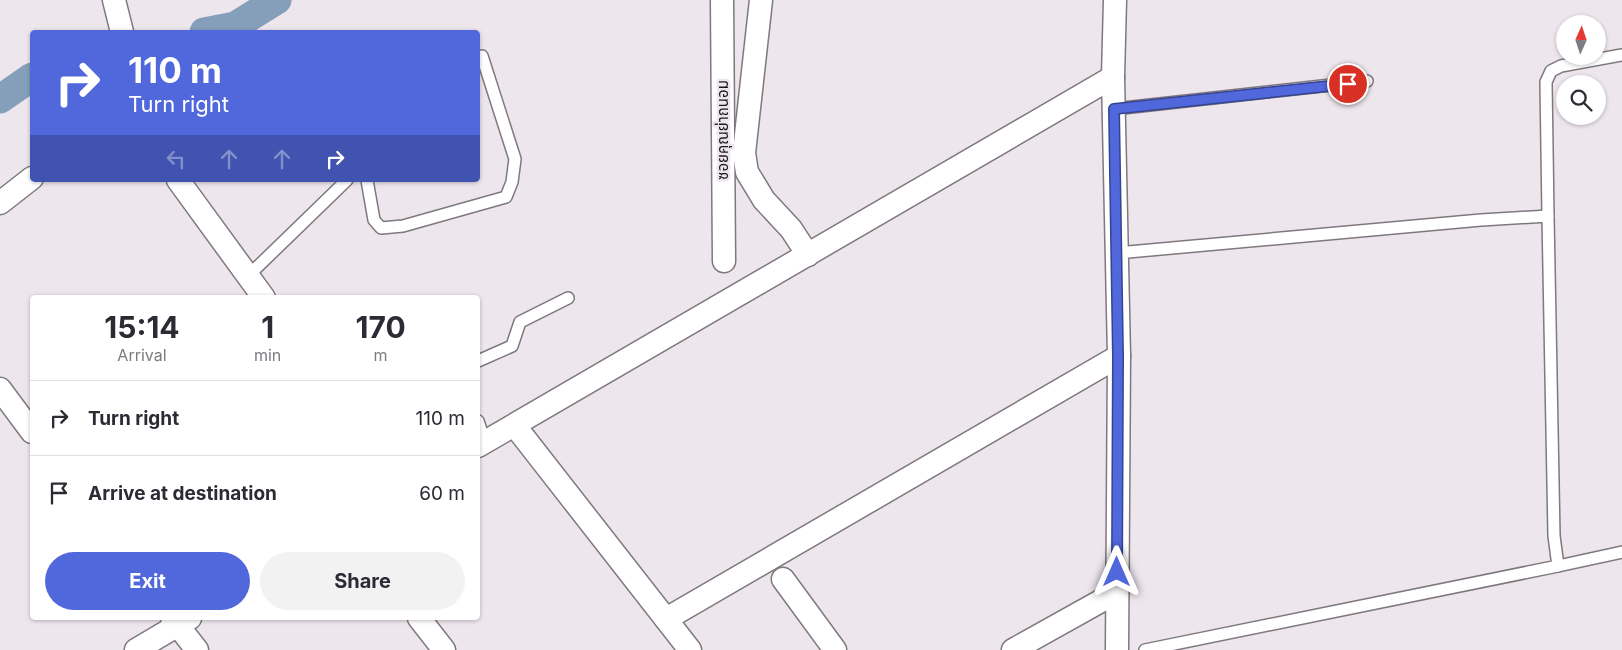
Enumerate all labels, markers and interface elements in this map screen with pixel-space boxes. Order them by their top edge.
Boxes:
north arrow [1556,15,1606,65]
map controls [1556,15,1606,125]
text: 110 m [128,49,222,91]
icon: right [45,50,110,115]
pin [1327,63,1369,105]
icon: arrive [1334,70,1362,98]
button: search [1556,75,1606,125]
street label: ซอยคุณย่าถนอม [713,80,732,180]
text: Turn right [128,91,229,117]
icon: left [162,145,190,173]
icon: ahead [215,145,243,173]
icon: ahead [268,145,296,173]
icon: right [321,145,349,173]
text: 15:14 [104,309,180,345]
text: 1 [261,309,274,345]
text: 170 [356,309,406,345]
text: Arrival [117,345,167,365]
text: min [254,345,281,365]
text: m [374,345,388,365]
icon: right [45,404,73,432]
text: Turn right [88,407,179,430]
text: 110 m [416,407,465,430]
icon: arrive [45,479,73,507]
text: Arrive at destination [88,482,277,505]
text: 60 m [419,482,465,505]
position arrow [1090,545,1142,597]
button: Exit [45,552,250,610]
button: Share [260,552,465,610]

